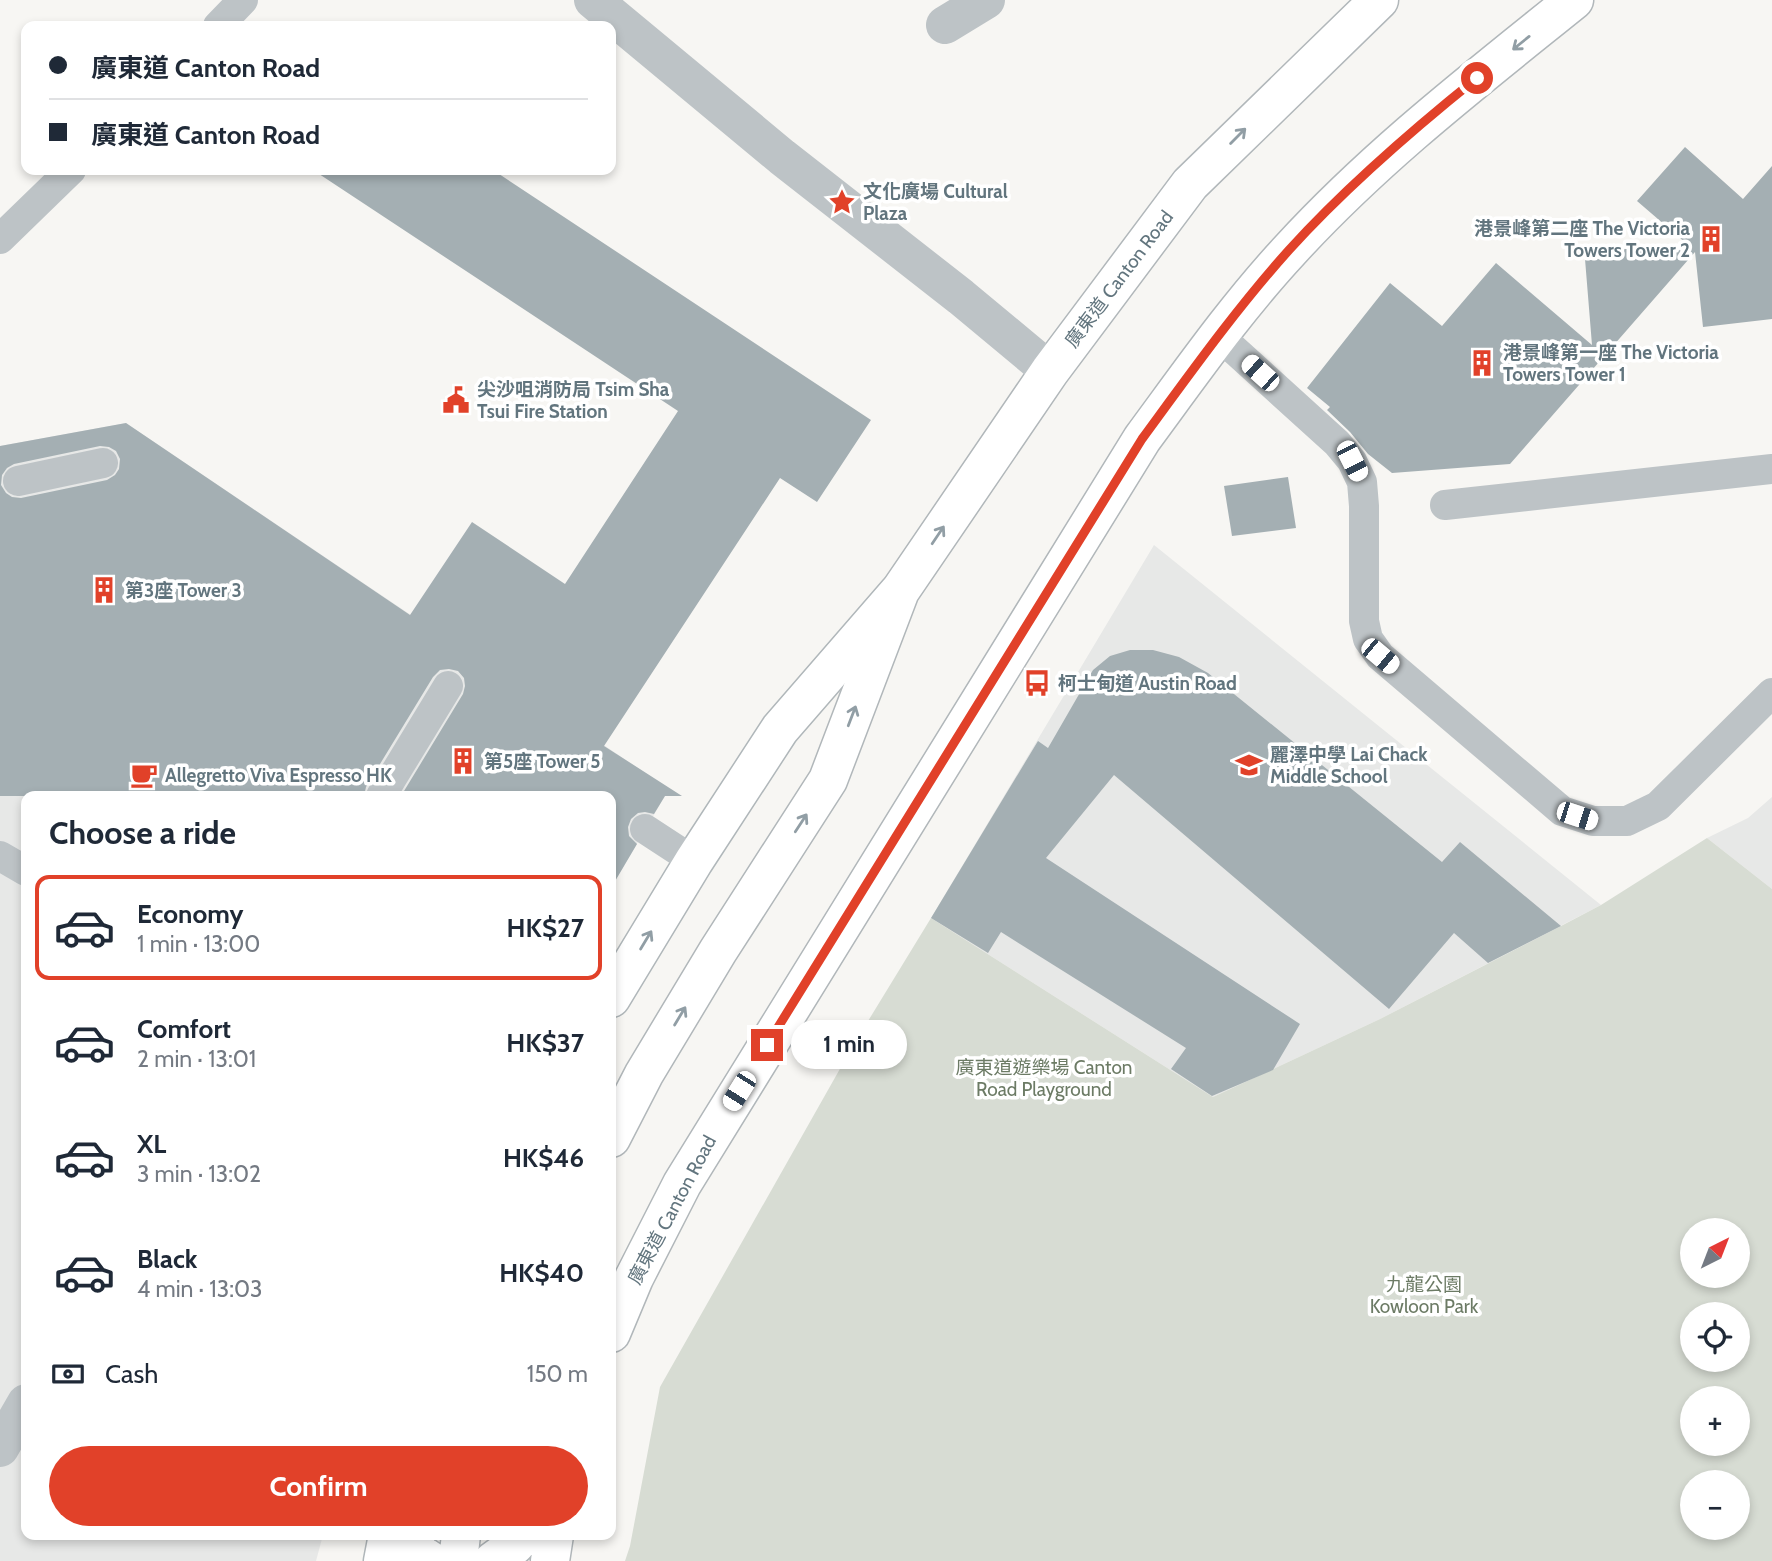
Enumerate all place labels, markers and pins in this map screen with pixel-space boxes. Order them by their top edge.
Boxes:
place label: 文化廣場 Cultural Plaza [863,180,1008,225]
place icon: 文化廣場 Cultural Plaza [827,187,857,217]
place label: 港景峰第二座 The Victoria Towers Tower 2 [1474,217,1691,262]
building icon: 港景峰第二座 The Victoria Towers Tower 2 [1696,224,1726,254]
place label: 港景峰第一座 The Victoria Towers Tower 1 [1503,341,1719,386]
building icon: 港景峰第一座 The Victoria Towers Tower 1 [1467,348,1497,378]
place label: 尖沙咀消防局 Tsim Sha Tsui Fire Station [477,378,670,423]
public building icon: 尖沙咀消防局 Tsim Sha Tsui Fire Station [441,385,471,415]
building icon: 第3座 Tower 3 [89,575,119,605]
place label: 第3座 Tower 3 [125,579,242,602]
bus stop icon: 柯士甸道 Austin Road [1022,668,1052,698]
place label: 柯士甸道 Austin Road [1058,672,1237,695]
place label: 麗澤中學 Lai Chack Middle School [1270,743,1428,788]
building icon: 第5座 Tower 5 [448,746,478,776]
place label: 第5座 Tower 5 [484,750,601,773]
school or university icon: 麗澤中學 Lai Chack Middle School [1234,750,1264,780]
cafe icon: Allegretto Viva Espresso HK [129,760,159,790]
place label: Allegretto Viva Espresso HK [165,764,392,787]

